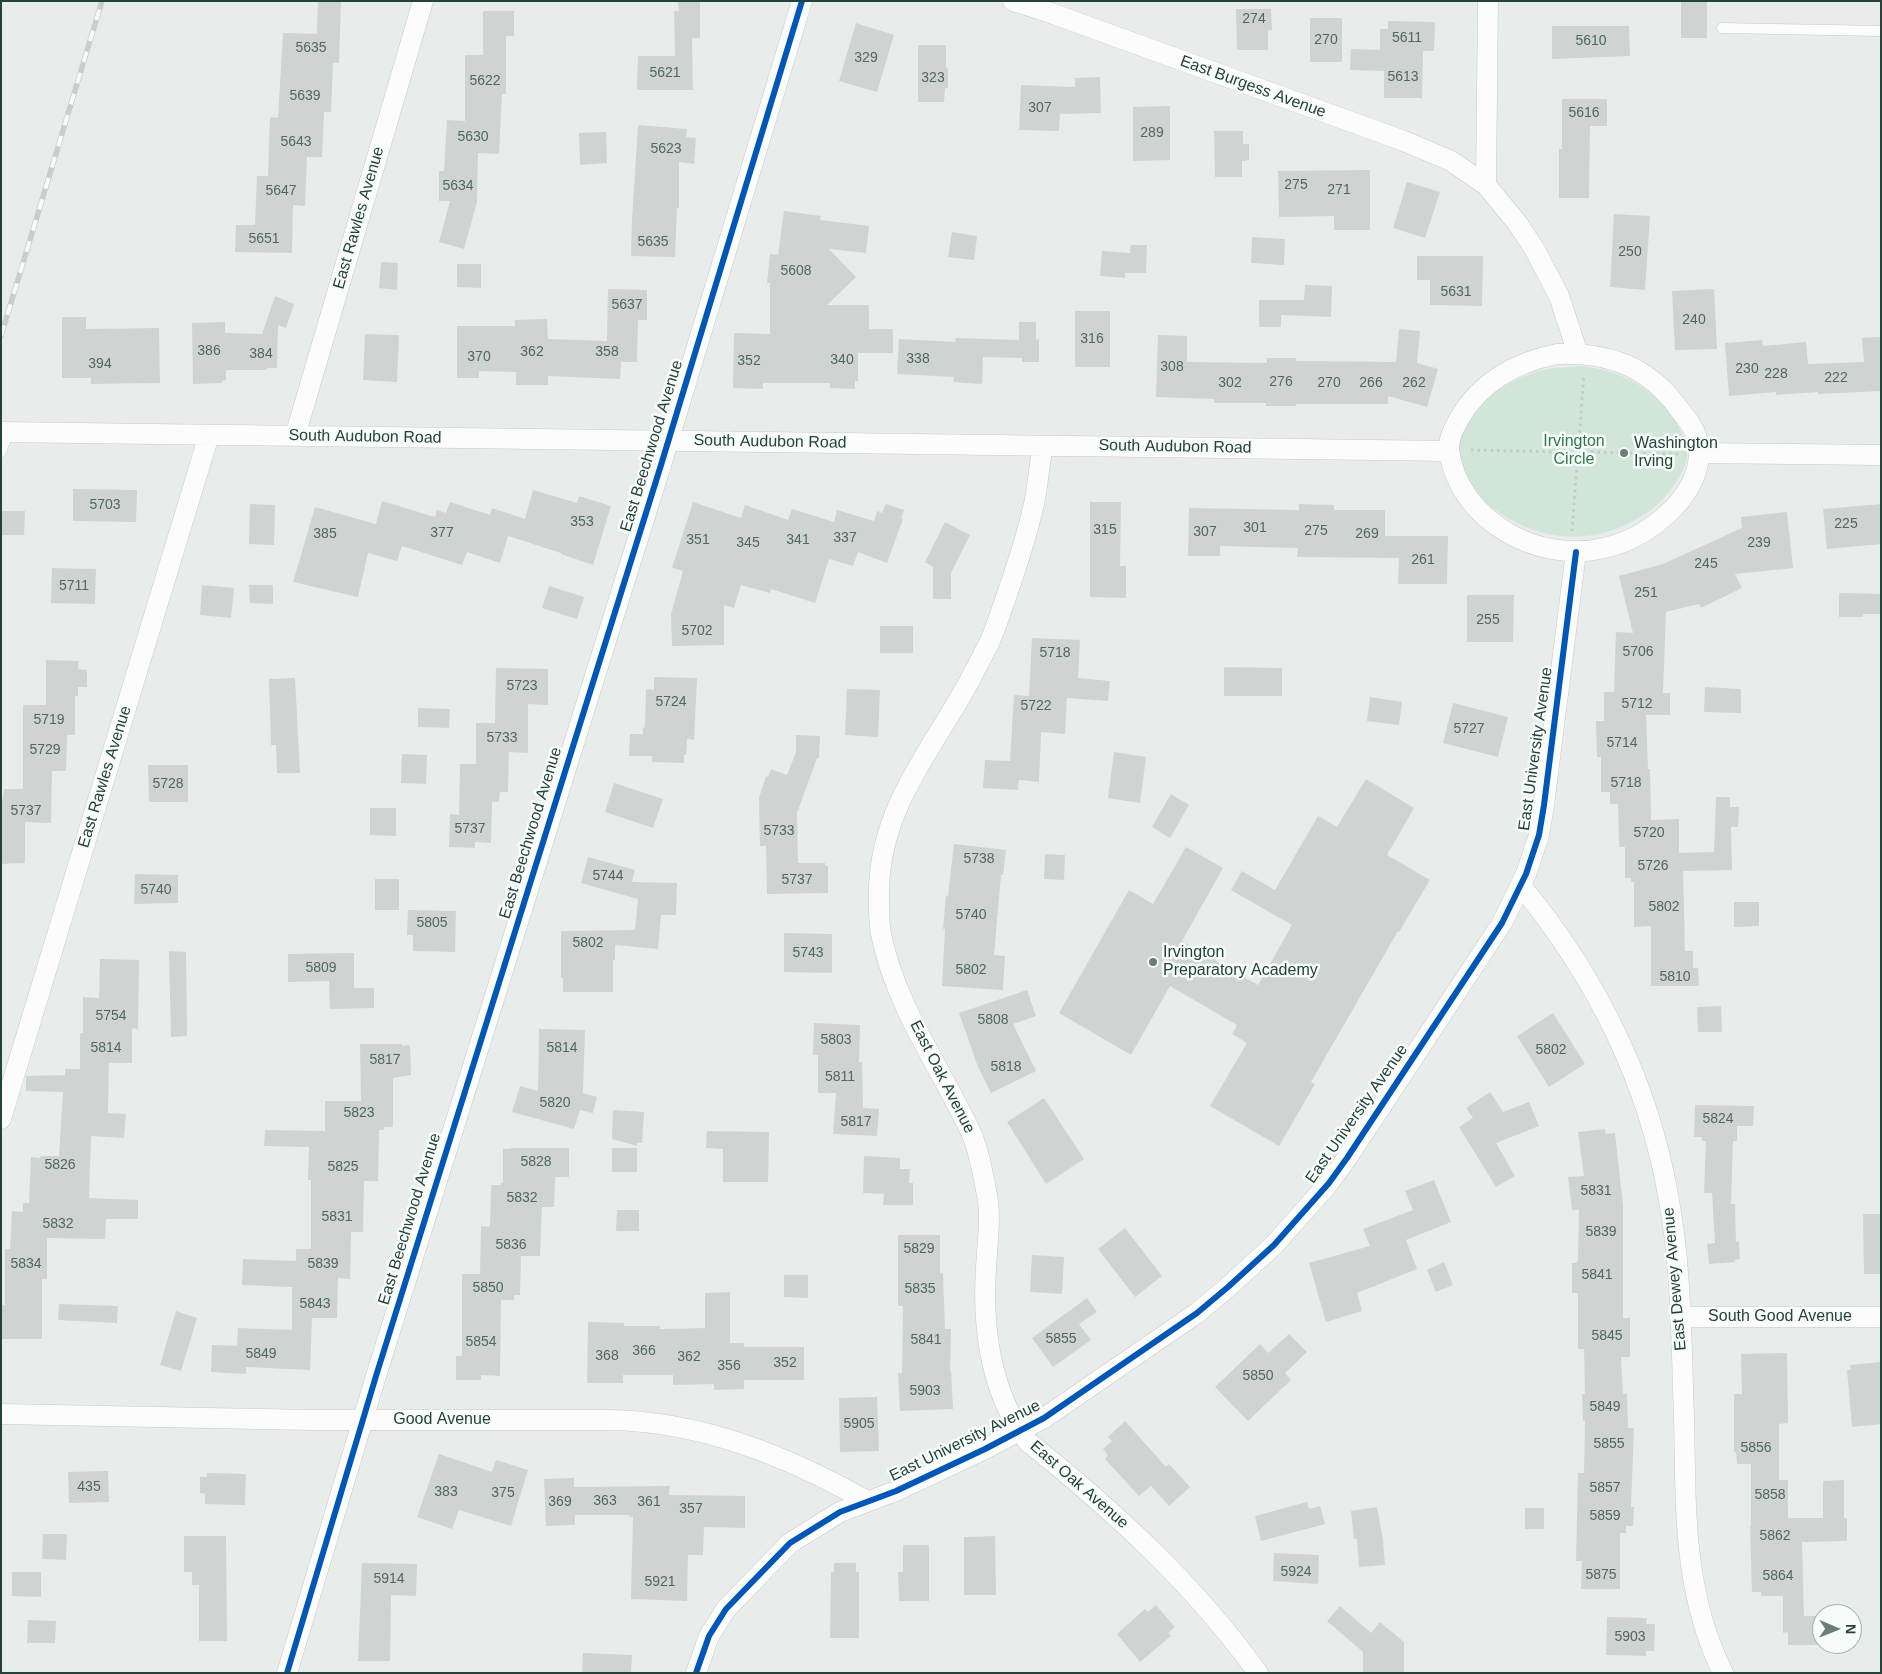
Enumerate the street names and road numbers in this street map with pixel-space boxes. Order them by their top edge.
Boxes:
street label: East Burgess Avenue [1178,52,1328,122]
street label: East Rawles Avenue [329,145,389,291]
street label: East Beechwood Avenue [617,358,687,534]
street label: South Audubon Road [288,426,442,448]
street label: South Audubon Road [693,431,847,453]
street label: South Audubon Road [1098,436,1252,458]
street label: East University Avenue [1515,666,1557,832]
street label: East Rawles Avenue [74,704,136,850]
street label: East Beechwood Avenue [496,745,566,921]
street label: East Oak Avenue [905,1017,979,1137]
street label: East University Avenue [1302,1041,1412,1187]
street label: East Beechwood Avenue [375,1131,445,1307]
street label: East Dewey Avenue [1659,1207,1691,1351]
street label: South Good Avenue [1708,1307,1852,1327]
street label: East University Avenue [887,1396,1043,1486]
street label: Good Avenue [393,1410,491,1430]
street label: East Oak Avenue [1026,1437,1132,1533]

